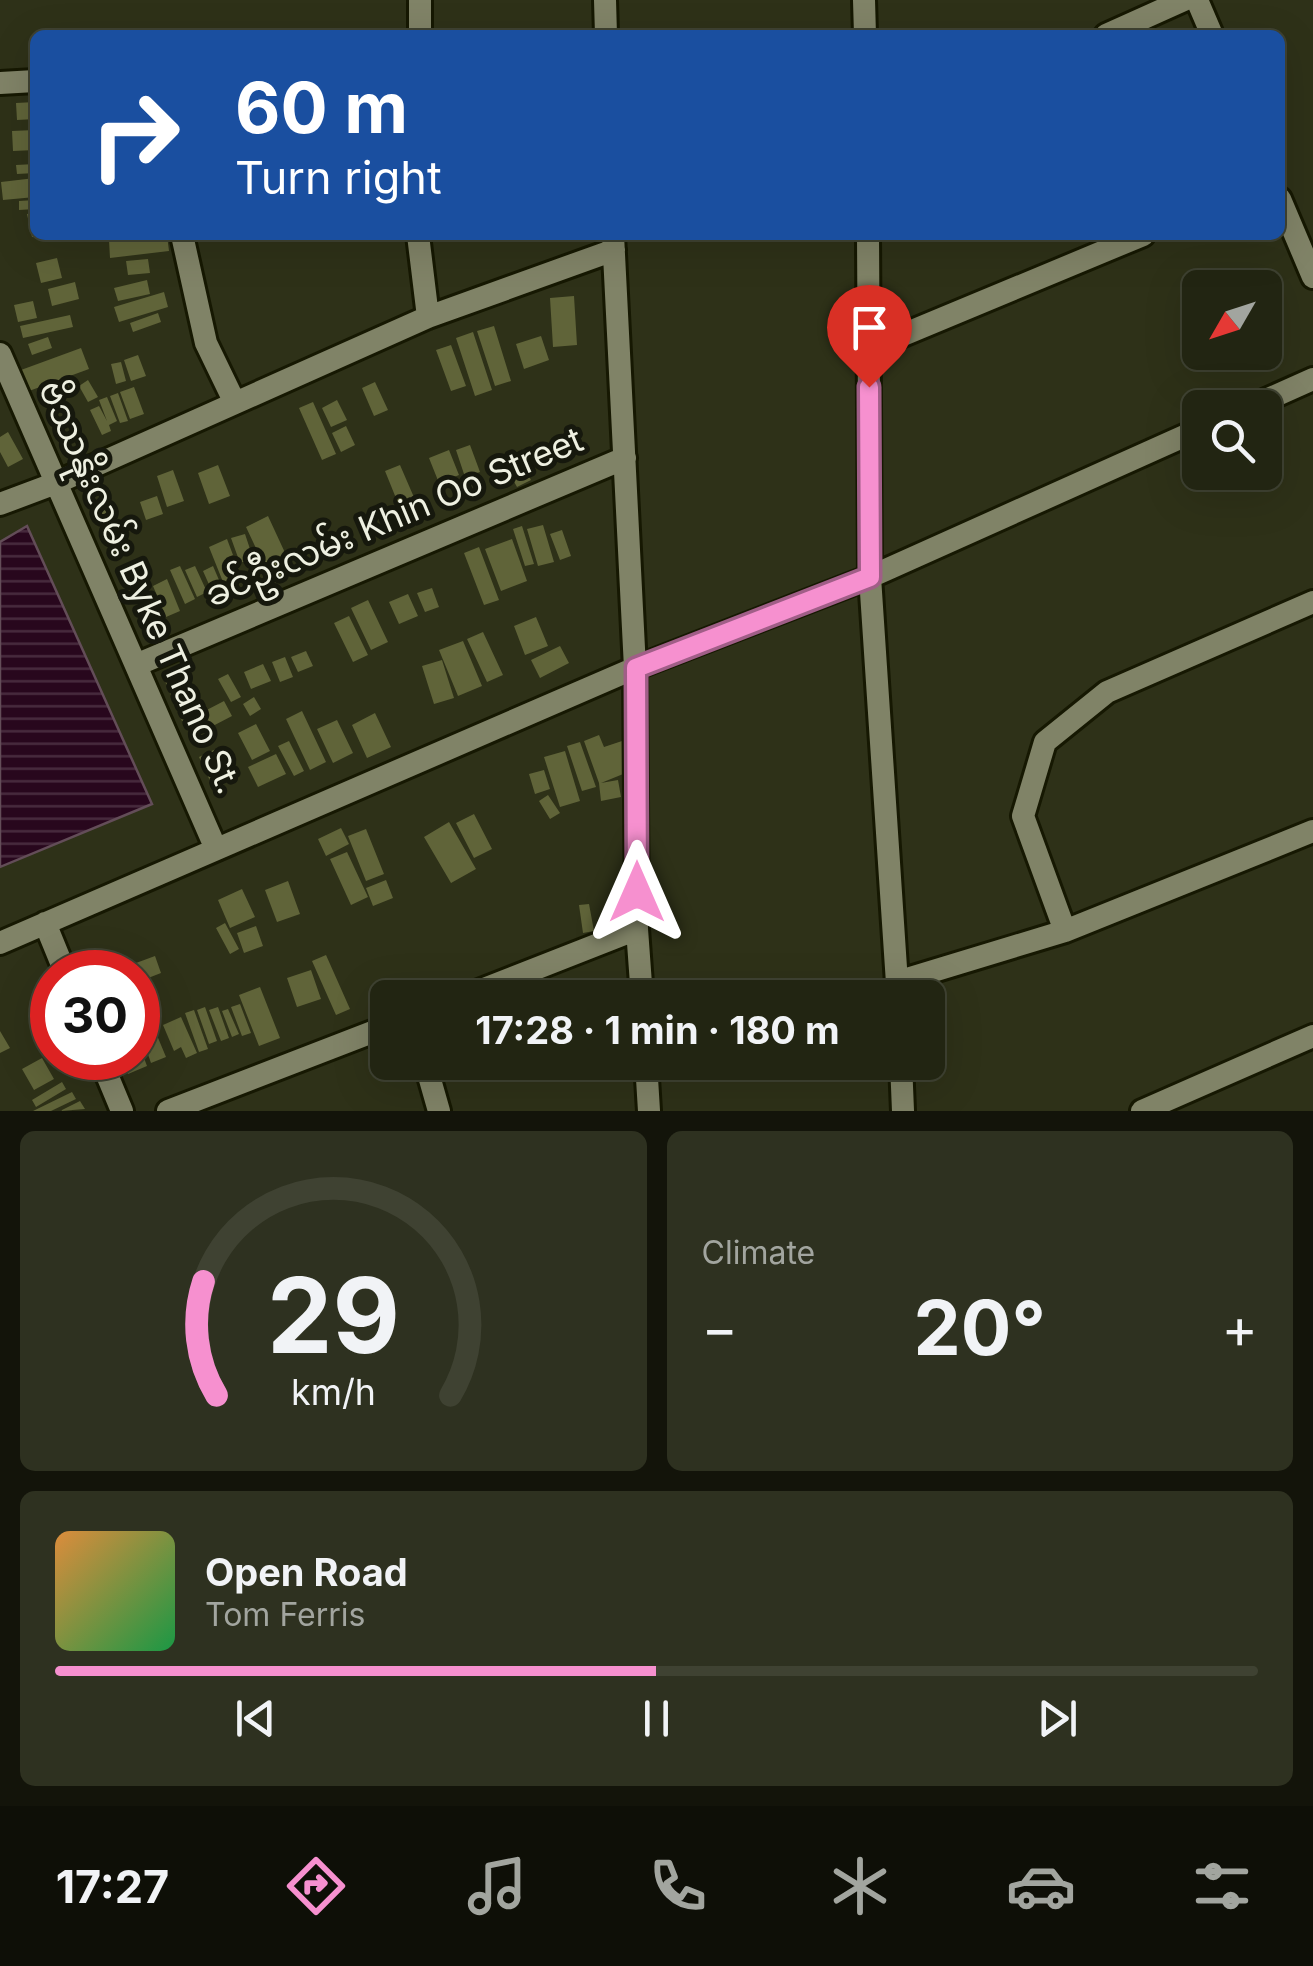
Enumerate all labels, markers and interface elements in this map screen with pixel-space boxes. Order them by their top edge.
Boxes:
text: 60 m [235,65,408,150]
icon: right [70,70,200,200]
text: Turn right [235,150,442,205]
north arrow [1182,270,1282,370]
map controls [1182,270,1282,490]
pin [827,285,912,388]
icon: arrive [842,300,897,355]
street label: ဗိဿနိုးလမ်း Byke Thano St. [23,373,253,803]
button: search [1182,390,1282,490]
street label: ခင်ဦးလမ်း Khin Oo Street [198,416,592,622]
position arrow [585,840,689,944]
speed limit sign: 30 [30,950,160,1080]
text: 17:28 · 1 min · 180 m [475,1007,840,1053]
text: Climate [702,1233,815,1272]
text: 29 [267,1252,400,1378]
text: 20° [914,1282,1046,1373]
text: − [702,1295,738,1361]
text: + [1222,1295,1258,1361]
text: km/h [291,1370,376,1414]
text: Open Road [205,1549,408,1595]
text: Tom Ferris [205,1595,365,1634]
icon: previous [228,1691,283,1746]
icon: pause [629,1691,684,1746]
icon: next [1030,1691,1085,1746]
icon: directions [281,1851,351,1921]
icon: music [462,1851,532,1921]
icon: phone [643,1851,713,1921]
icon: climate [825,1851,895,1921]
icon: car [1006,1851,1076,1921]
icon: filters [1187,1851,1257,1921]
text: 17:27 [56,1859,169,1914]

